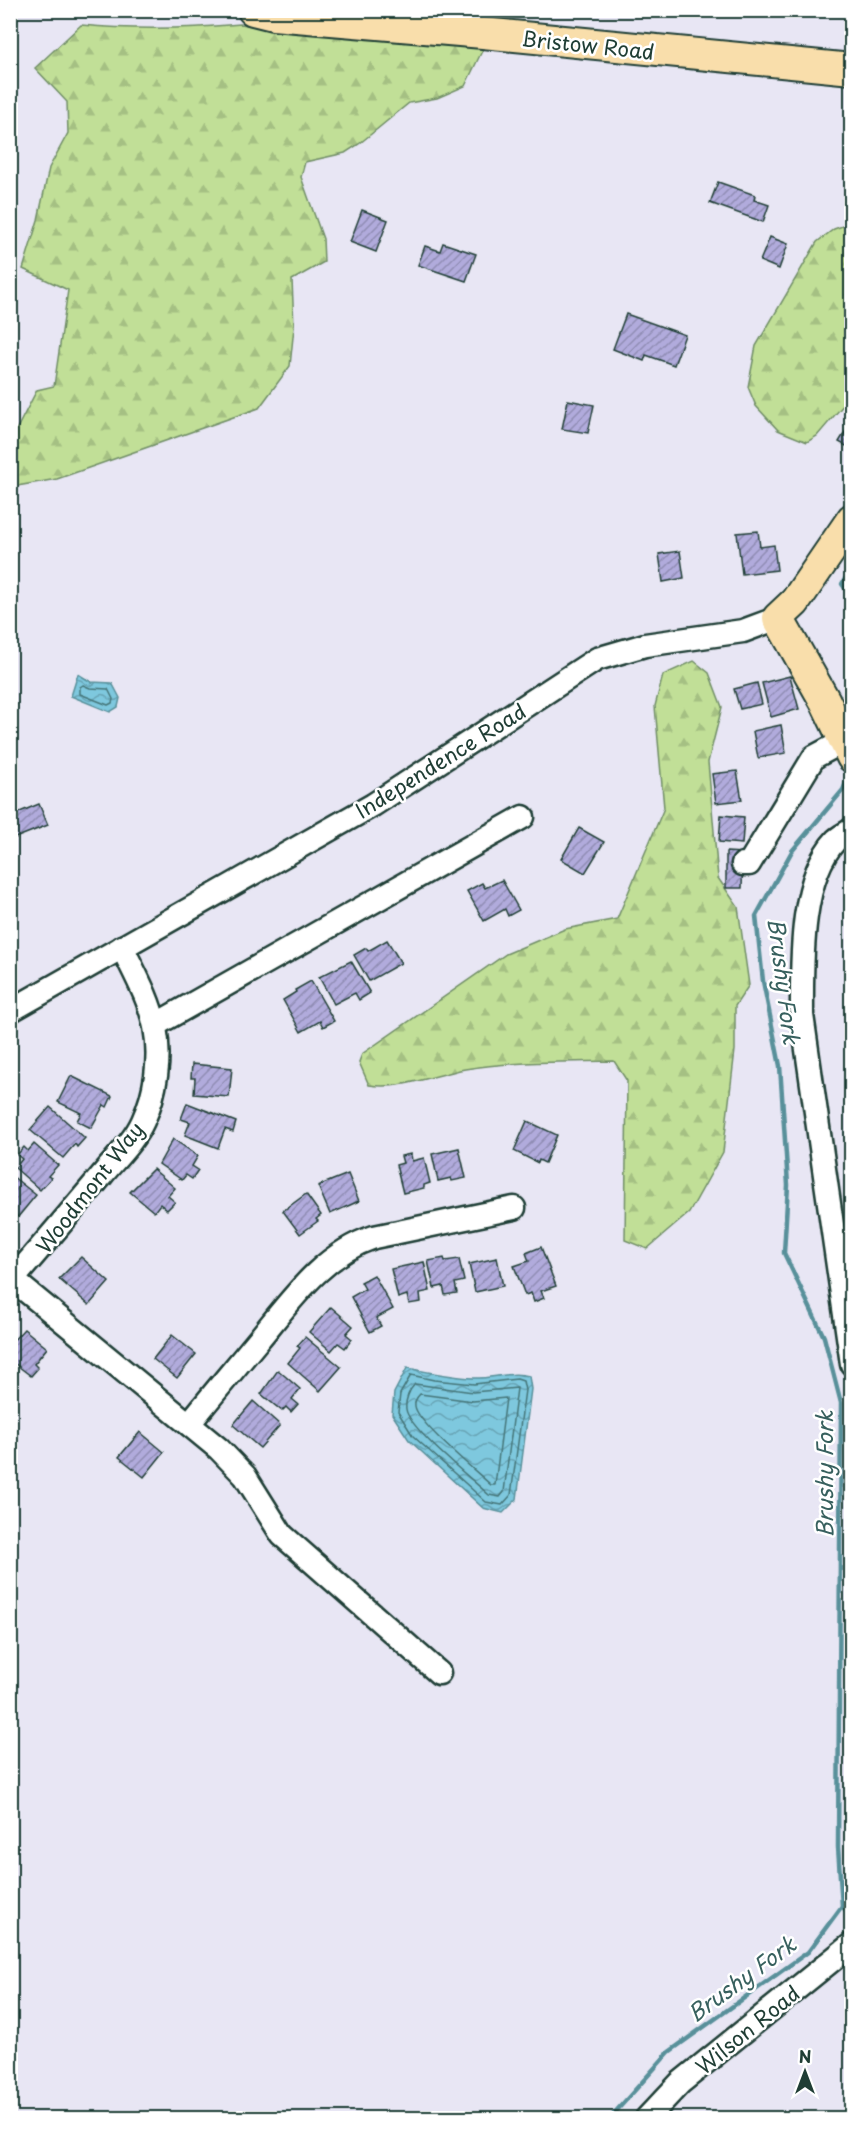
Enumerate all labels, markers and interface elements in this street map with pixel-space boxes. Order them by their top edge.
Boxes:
street label: Bristow Road [520,21,656,67]
street label: Independence Road [348,694,532,826]
water label: Brushy Fork [761,916,809,1047]
street label: Woodmont Way [27,1114,151,1260]
water label: Brushy Fork [807,1409,840,1537]
water label: Brushy Fork [680,1927,803,2029]
street label: Wilson Road [688,1977,806,2081]
north arrow [775,2042,835,2102]
text: N [799,2044,811,2068]

